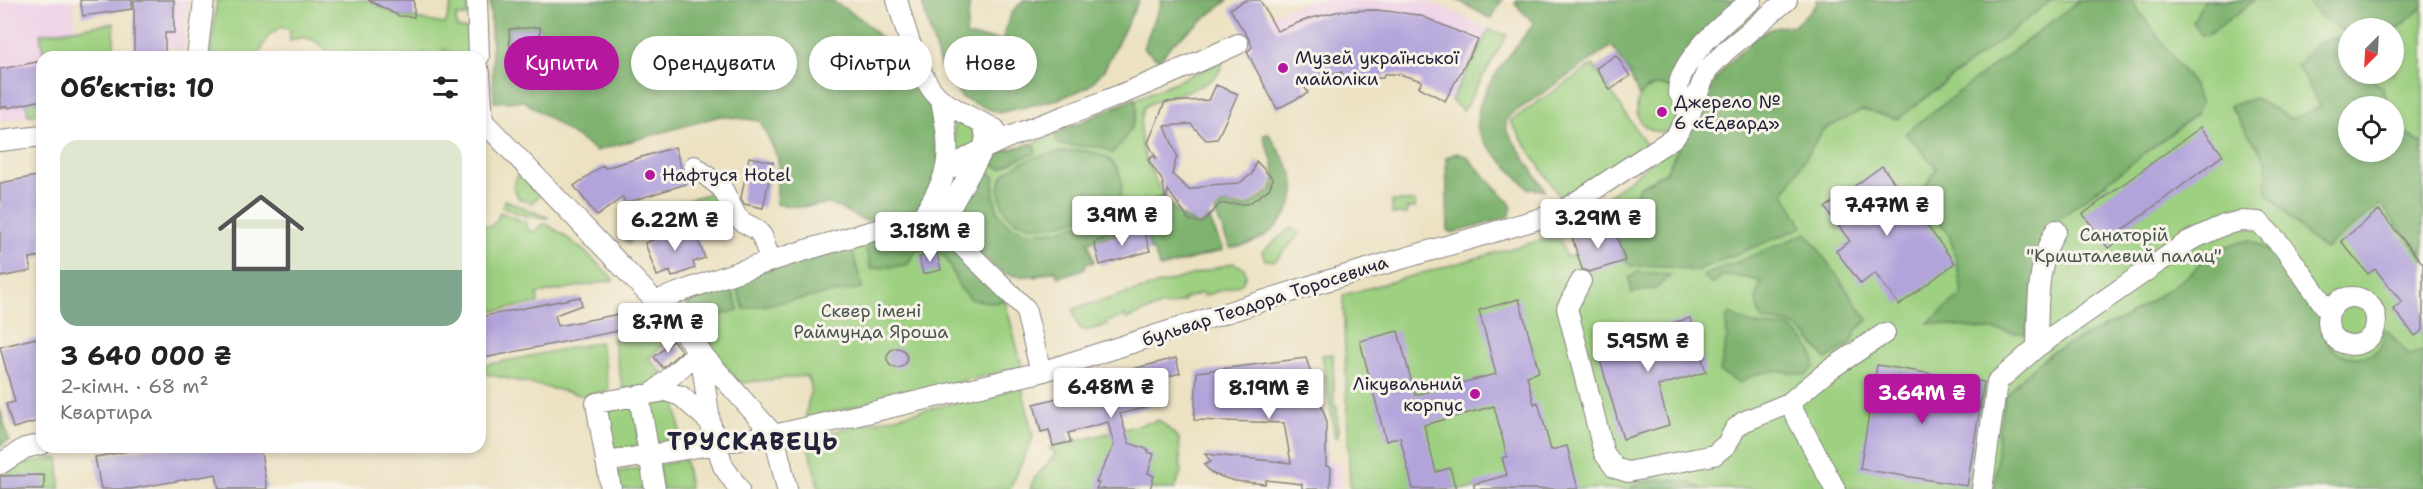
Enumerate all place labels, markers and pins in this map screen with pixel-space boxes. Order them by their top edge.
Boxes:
place label: Музей української майоліки [1295,46,1460,91]
marker: Музей української майоліки [1276,61,1290,75]
place label: Джерело № 6 «Едвард» [1674,90,1780,135]
marker: Джерело № 6 «Едвард» [1655,105,1669,119]
place label: Нафтуся Hotel [662,163,791,187]
marker: Нафтуся Hotel [643,168,657,182]
pin: 7.47M ₴ [1832,186,1942,237]
pin: 3.9M ₴ [1073,196,1171,247]
pin: 3.29M ₴ [1543,199,1653,250]
pin: 6.22M ₴ [620,201,730,252]
pin: 3.18M ₴ [875,212,985,263]
pin: 8.7M ₴ [619,303,717,354]
pin: 5.95M ₴ [1593,322,1703,373]
pin: 6.48M ₴ [1056,368,1166,419]
pin: 8.19M ₴ [1214,369,1324,420]
place label: Лікувальний корпус [1353,372,1463,417]
pin: 3.64M ₴ [1867,374,1977,425]
marker: Лікувальний корпус [1468,387,1482,401]

